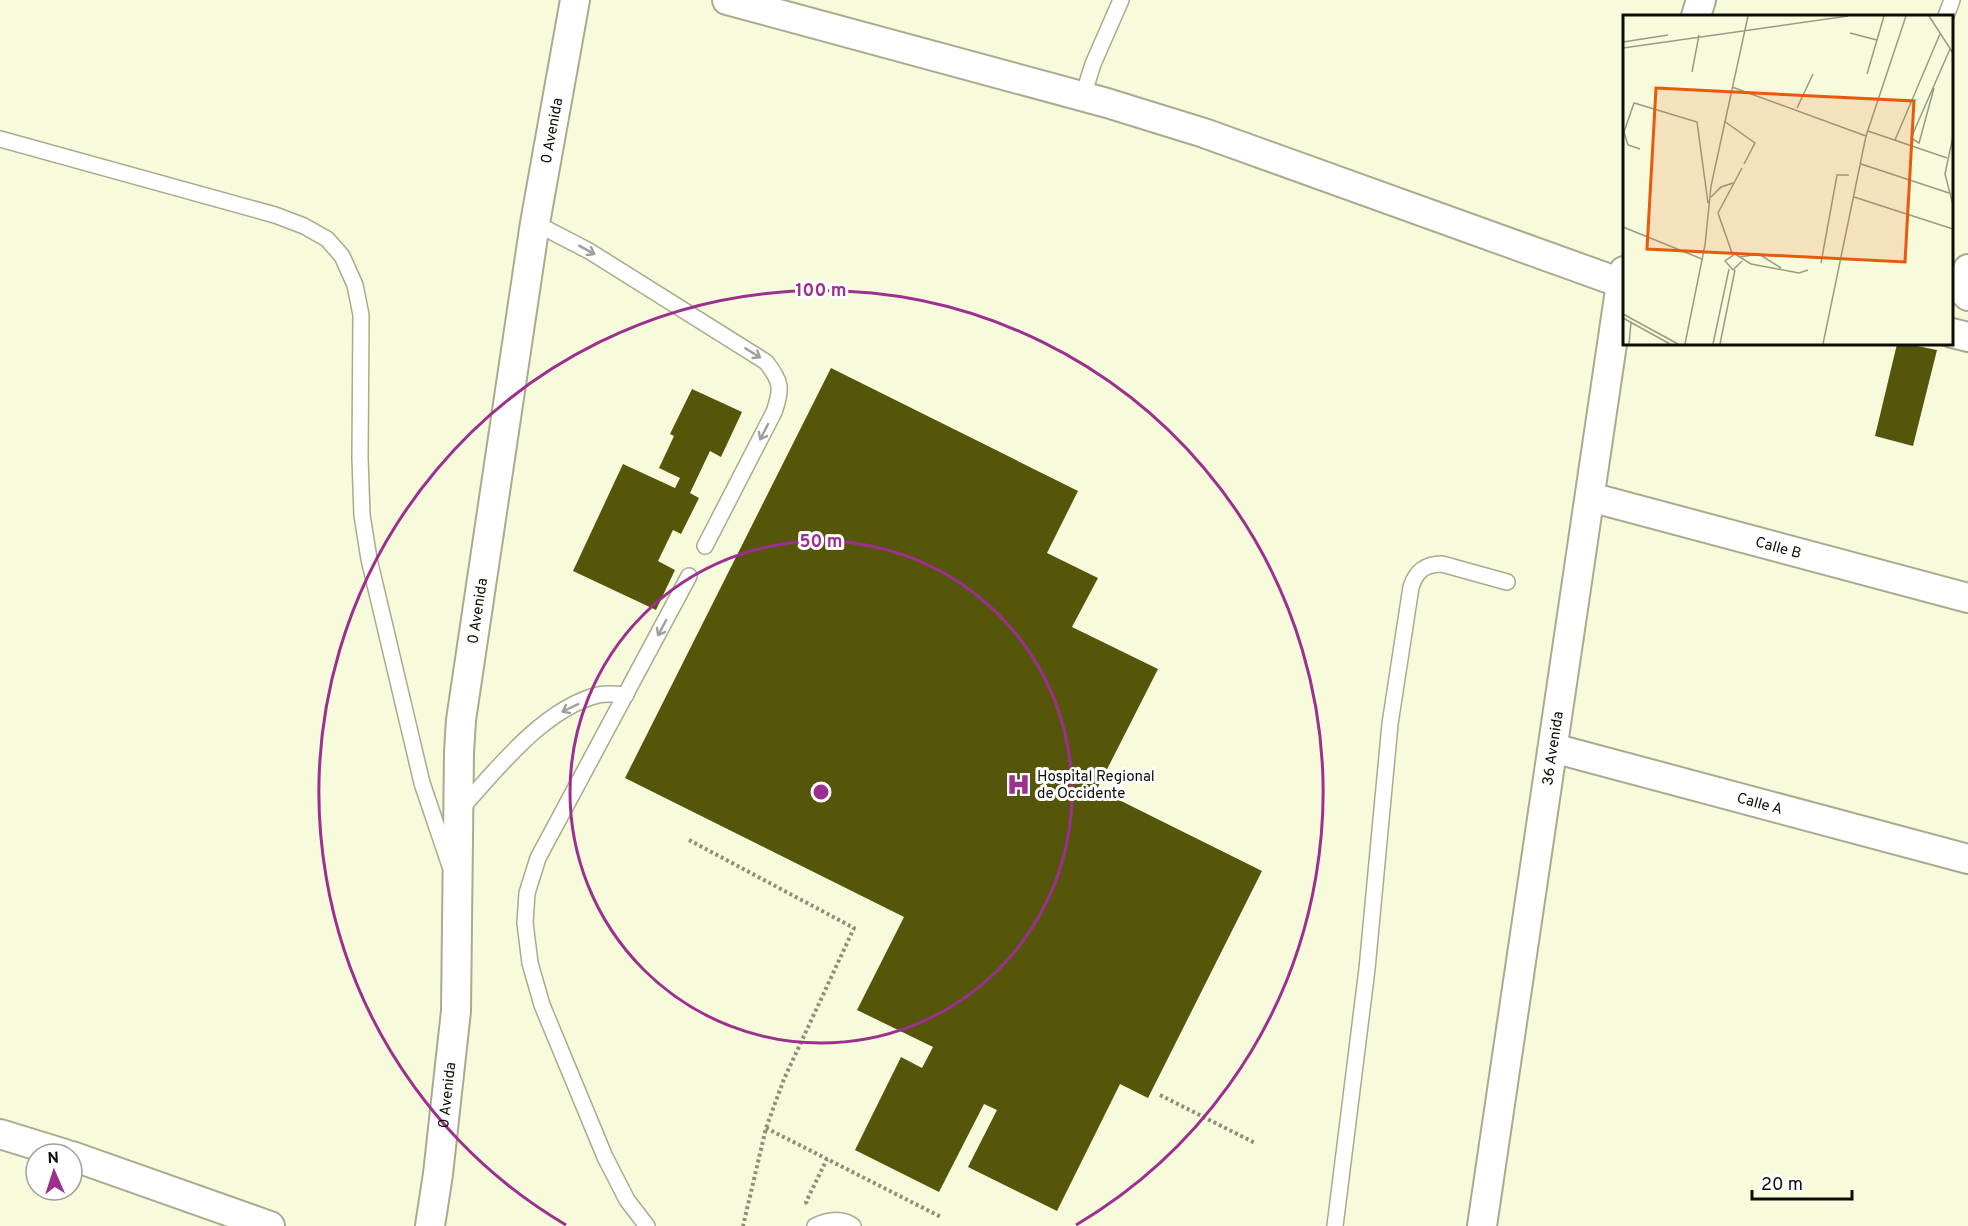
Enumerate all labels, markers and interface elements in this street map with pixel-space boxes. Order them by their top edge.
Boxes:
inset map [1623,15,1953,345]
street label: 0 Avenida [538,97,568,165]
one-way arrow [578,245,595,257]
text: 100 m [795,280,847,303]
one-way arrow [744,348,761,360]
one-way arrow [758,422,770,440]
text: 50 m [799,531,843,554]
street label: Calle B [1753,534,1803,564]
street label: 0 Avenida [464,577,493,645]
one-way arrow [656,618,667,636]
one-way arrow [561,702,579,714]
street label: 36 Avenida [1539,710,1569,787]
place label: Hospital Regional de Occidente [1037,768,1155,804]
hospital icon: Hospital Regional de Occidente [1006,772,1032,798]
centre of rings [811,782,831,802]
street label: Calle A [1734,790,1784,820]
street label: 0 Avenida [435,1061,461,1129]
north arrow [24,1142,84,1202]
text: N [47,1149,60,1169]
scale bar [1752,1163,1852,1201]
text: 20 m [1761,1174,1803,1197]

